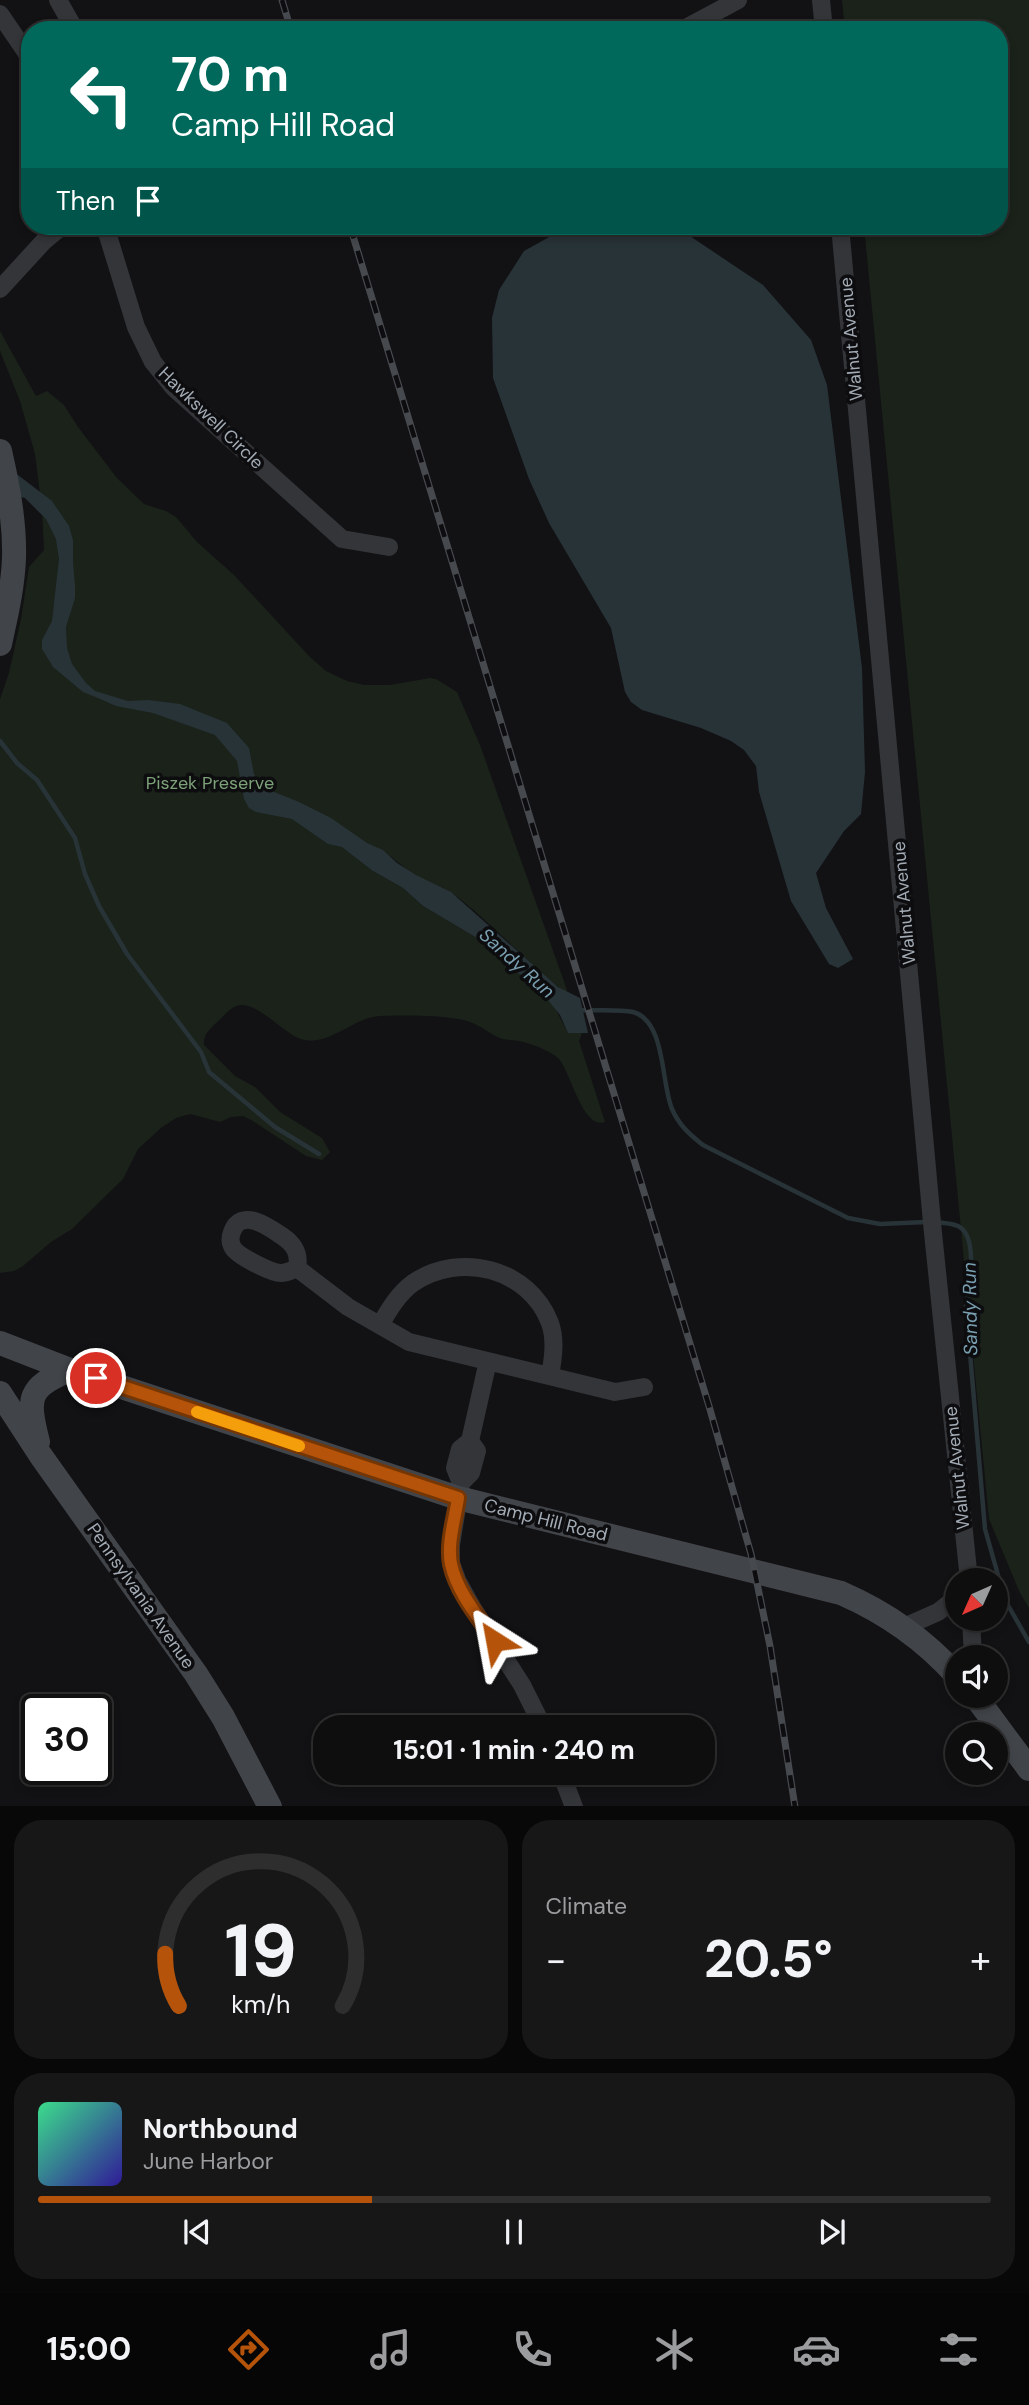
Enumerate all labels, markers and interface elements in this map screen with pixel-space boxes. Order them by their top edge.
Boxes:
text: 70 m [171,42,289,106]
icon: left [56,49,147,140]
text: Camp Hill Road [171,104,395,146]
icon: arrive [129,182,167,220]
text: Then [56,184,115,218]
street label: Walnut Avenue [834,276,868,402]
street label: Hawkswell Circle [153,362,269,474]
park label: Piszek Preserve [146,771,274,795]
street label: Walnut Avenue [887,840,921,966]
water label: Sandy Run [474,922,560,1004]
water label: Sandy Run [957,1262,983,1356]
pin [66,1348,126,1408]
icon: arrive [77,1359,115,1397]
street label: Walnut Avenue [939,1405,975,1531]
street label: Camp Hill Road [482,1493,610,1547]
street label: Pennsylvania Avenue [82,1518,200,1674]
north arrow [945,1568,1008,1631]
map controls [945,1568,1008,1785]
position arrow [458,1604,532,1678]
button: sound [945,1645,1008,1708]
speed limit sign: 30 [21,1694,112,1785]
button: search [945,1722,1008,1785]
text: 15:01 · 1 min · 240 m [393,1733,635,1767]
text: Climate [546,1891,627,1921]
text: 19 [224,1904,297,1999]
text: 20.5° [704,1925,833,1993]
text: − [546,1935,566,1985]
text: + [970,1935,991,1985]
text: km/h [231,1987,290,2020]
text: Northbound [143,2112,298,2146]
text: June Harbor [143,2146,273,2176]
icon: previous [178,2213,216,2251]
icon: pause [495,2213,533,2251]
icon: next [813,2213,851,2251]
icon: directions [224,2325,273,2374]
icon: music [366,2325,415,2374]
icon: phone [508,2325,557,2374]
icon: climate [650,2325,699,2374]
icon: car [792,2325,841,2374]
icon: filters [934,2325,983,2374]
text: 15:00 [46,2328,131,2370]

